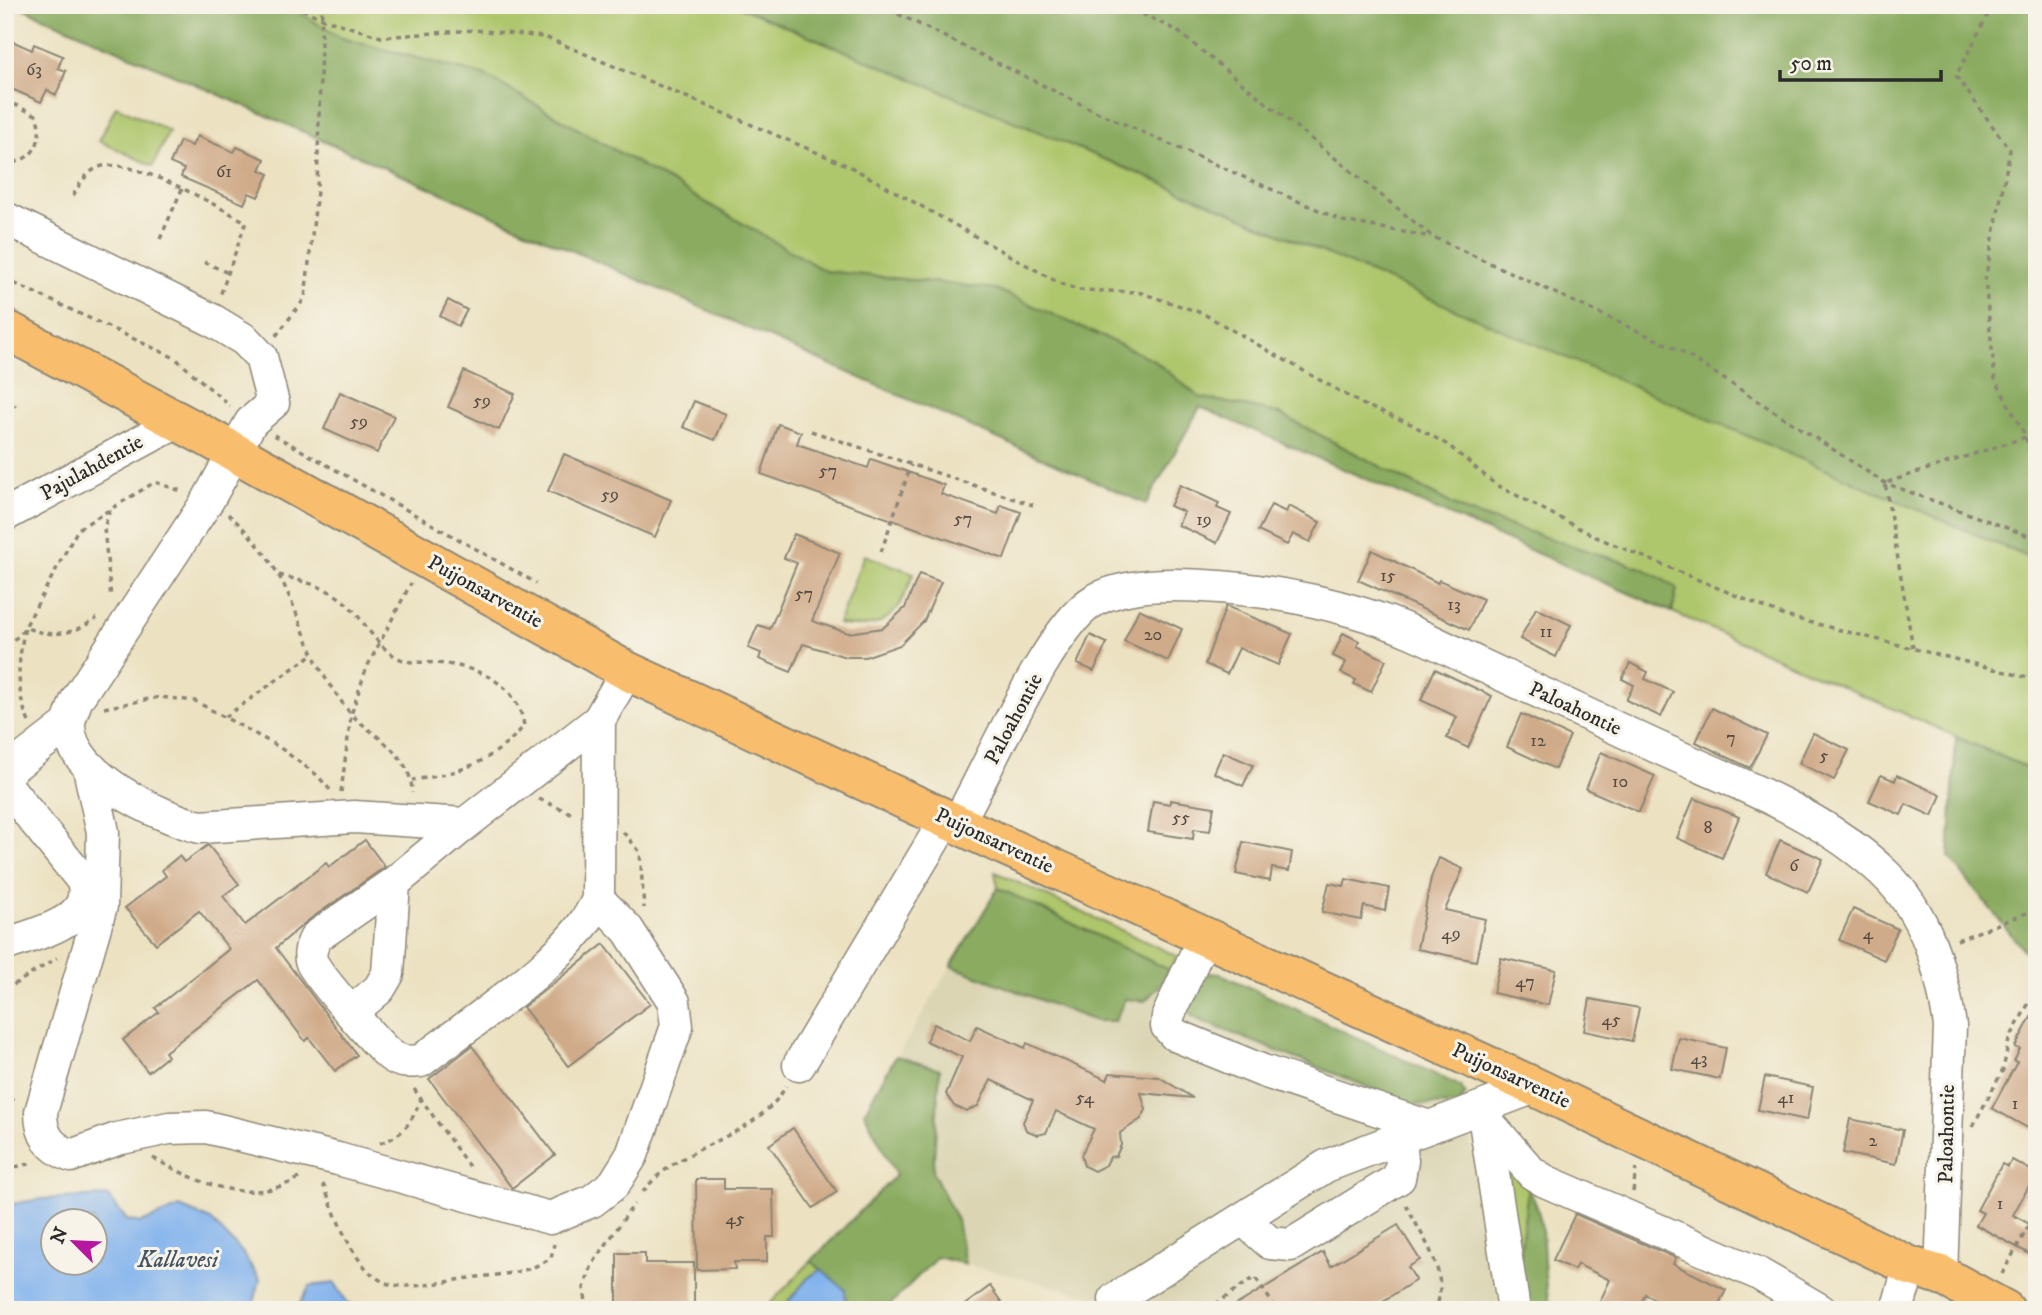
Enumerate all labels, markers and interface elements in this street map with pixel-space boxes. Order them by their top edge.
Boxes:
scale bar [1780,38,1940,82]
text: 50 m [1790,51,1832,77]
house number: 63 [26,59,42,81]
house number: 61 [216,161,232,183]
house number: 59 [473,390,491,412]
house number: 59 [350,411,368,433]
street label: Pajulahdentie [36,429,148,507]
house number: 57 [819,460,837,482]
house number: 59 [601,484,619,506]
house number: 57 [954,508,972,530]
house number: 19 [1196,509,1212,531]
street label: Puijonsarventie [423,550,547,634]
house number: 15 [1380,565,1396,587]
house number: 57 [795,583,813,605]
house number: 13 [1447,594,1461,616]
house number: 11 [1539,621,1553,643]
house number: 20 [1144,624,1162,646]
street label: Paloahontie [979,669,1049,769]
street label: Paloahontie [1524,676,1626,742]
house number: 7 [1726,727,1736,749]
house number: 12 [1530,730,1546,752]
house number: 5 [1820,745,1829,767]
house number: 10 [1612,771,1628,793]
street label: Puijonsarventie [931,802,1058,880]
house number: 55 [1172,807,1190,829]
house number: 8 [1703,817,1713,839]
house number: 6 [1789,855,1799,877]
house number: 49 [1441,923,1461,945]
house number: 4 [1863,923,1874,945]
house number: 47 [1515,971,1535,993]
house number: 45 [1601,1009,1621,1031]
street label: Puijonsarventie [1448,1037,1575,1115]
house number: 43 [1690,1048,1708,1070]
street label: Paloahontie [1933,1084,1961,1184]
house number: 54 [1076,1087,1095,1109]
house number: 41 [1778,1087,1794,1109]
house number: 1 [2012,1093,2018,1115]
house number: 2 [1869,1130,1878,1152]
house number: 1 [1997,1193,2003,1215]
north arrow [38,1206,108,1276]
house number: 45 [725,1208,745,1230]
text: N [46,1224,74,1248]
water label: Kallavesi [137,1246,220,1275]

